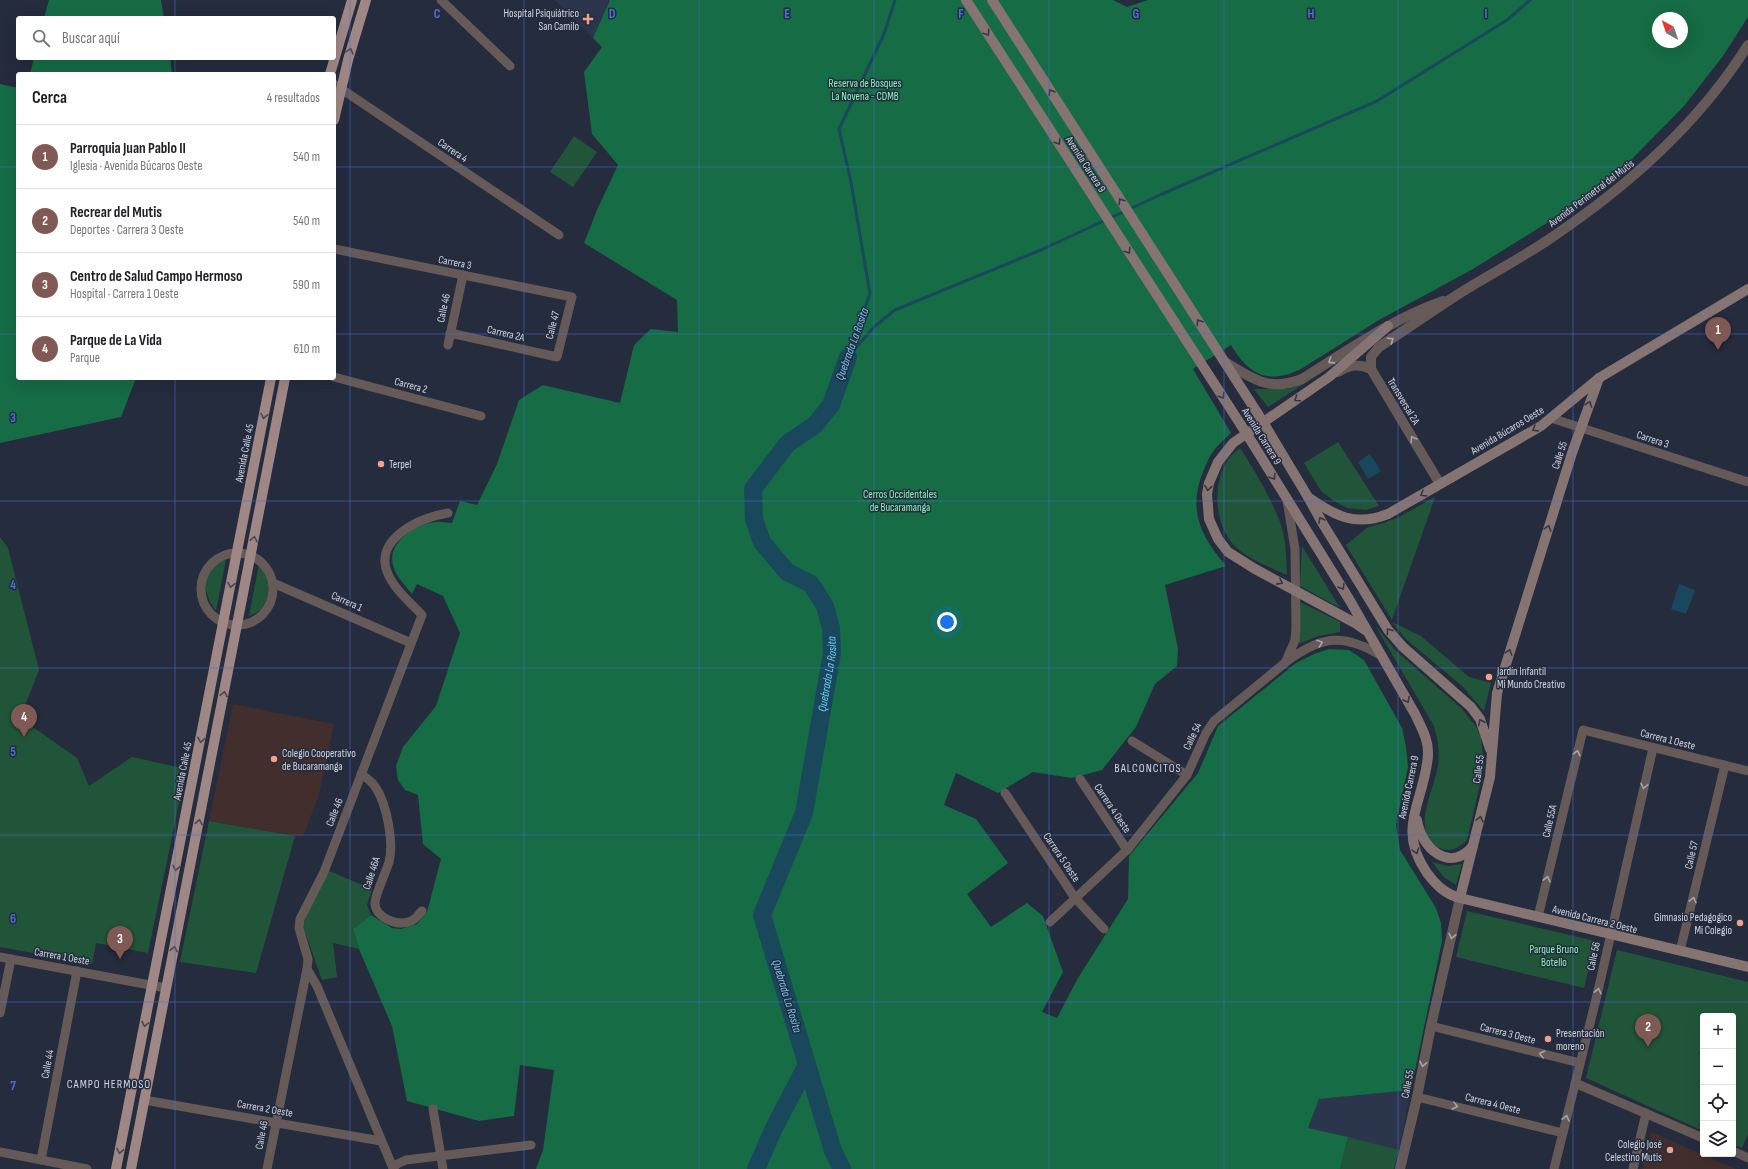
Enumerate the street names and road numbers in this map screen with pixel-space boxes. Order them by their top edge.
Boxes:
street label: Avenida Carrera 9 [1062,133,1109,195]
street label: Carrera 4 [435,136,471,165]
street label: Avenida Perimetral del Mutis [1545,157,1637,230]
street label: Carrera 3 [437,253,473,272]
street label: Calle 46 [434,292,453,324]
street label: Calle 47 [543,309,562,341]
street label: Carrera 2A [486,323,526,344]
street label: Carrera 2 [393,375,429,396]
street label: Transversal 2A [1385,376,1423,427]
street label: Avenida Búcaros Oeste [1467,403,1546,458]
street label: Avenida Carrera 9 [1239,405,1284,467]
street label: Avenida Calle 45 [232,423,257,484]
street label: Carrera 3 [1635,428,1671,451]
street label: Calle 55 [1549,440,1570,471]
street label: Carrera 1 [329,589,365,614]
street label: Calle 54 [1180,720,1205,752]
street label: Carrera 1 Oeste [1639,726,1697,753]
street label: Avenida Calle 45 [170,741,195,802]
street label: Avenida Carrera 9 [1395,754,1422,821]
street label: Calle 55 [1470,754,1487,784]
street label: Carrera 4 Oeste [1091,781,1134,835]
street label: Calle 46 [323,796,346,828]
street label: Calle 55A [1539,803,1560,839]
street label: Carrera 5 Oeste [1040,830,1083,884]
street label: Calle 57 [1682,839,1701,870]
street label: Calle 46A [360,855,383,891]
street label: Avenida Carrera 2 Oeste [1550,902,1639,936]
street label: Calle 56 [1584,940,1603,972]
street label: Carrera 1 Oeste [33,945,91,968]
street label: Carrera 3 Oeste [1479,1020,1537,1047]
street label: Calle 44 [38,1048,57,1080]
street label: Calle 55 [1398,1069,1417,1099]
street label: Carrera 4 Oeste [1464,1090,1522,1117]
street label: Carrera 2 Oeste [236,1097,294,1120]
street label: Calle 46 [252,1119,271,1151]

